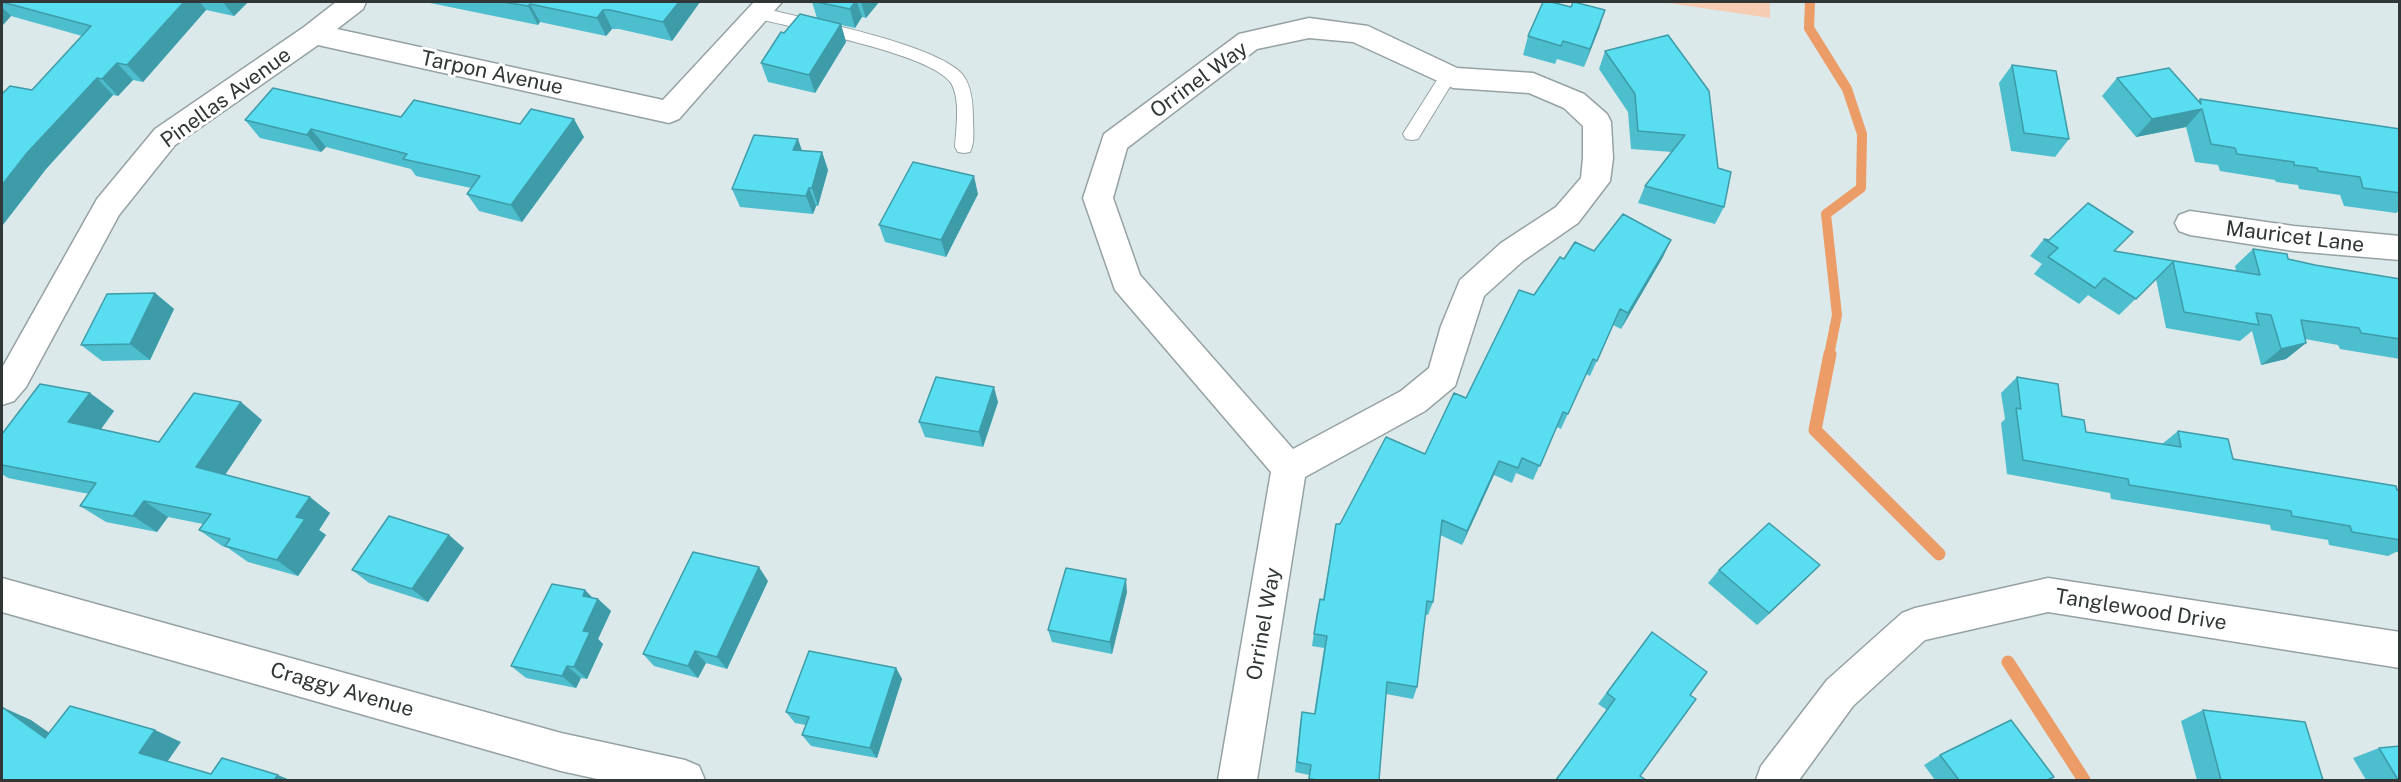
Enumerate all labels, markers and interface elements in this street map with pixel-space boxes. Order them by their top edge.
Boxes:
street label: Orrinel Way [1145,36,1253,124]
street label: Pinellas Avenue [156,42,296,154]
street label: Tarpon Avenue [419,46,565,100]
street label: Mauricet Lane [2224,216,2366,258]
street label: Orrinel Way [1242,566,1286,682]
street label: Tanglewood Drive [2053,584,2229,636]
street label: Craggy Avenue [267,657,417,723]

